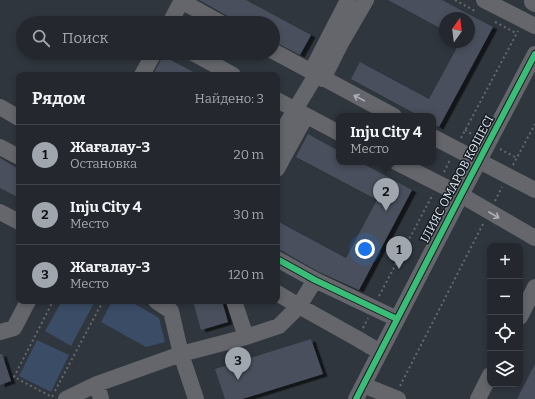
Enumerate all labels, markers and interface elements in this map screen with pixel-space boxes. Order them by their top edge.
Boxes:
north arrow [439,12,475,48]
search box [16,16,280,60]
icon: search [30,27,52,49]
text: Поиск [62,29,108,47]
text: Рядом [32,88,85,109]
text: Найдено: 3 [195,91,264,106]
one-way arrow [353,94,365,101]
popup [336,113,436,165]
street label: ІЛИЯС ОМАРОВ КӨШЕСІ [418,113,496,245]
text: Inju City 4 [350,123,422,141]
text: Жағалау-3 [70,138,150,156]
text: Место [350,141,389,156]
text: 1 [42,147,48,162]
text: 20 m [234,147,264,162]
text: Остановка [70,156,137,171]
pin: 2 [373,178,399,211]
text: Inju City 4 [70,198,142,216]
text: 2 [41,207,49,222]
text: 30 m [233,207,264,222]
one-way arrow [488,211,500,219]
text: Место [70,216,109,231]
pin: 1 [386,236,412,269]
your location [355,239,375,259]
map controls [487,243,523,387]
button: + [487,243,523,279]
text: Жагалау-3 [70,258,150,276]
text: 3 [41,267,49,282]
text: 120 m [228,267,264,282]
text: Место [70,276,109,291]
button: − [487,279,523,315]
button: locate [487,315,523,351]
pin: 3 [225,347,251,380]
button: layers [487,351,523,387]

